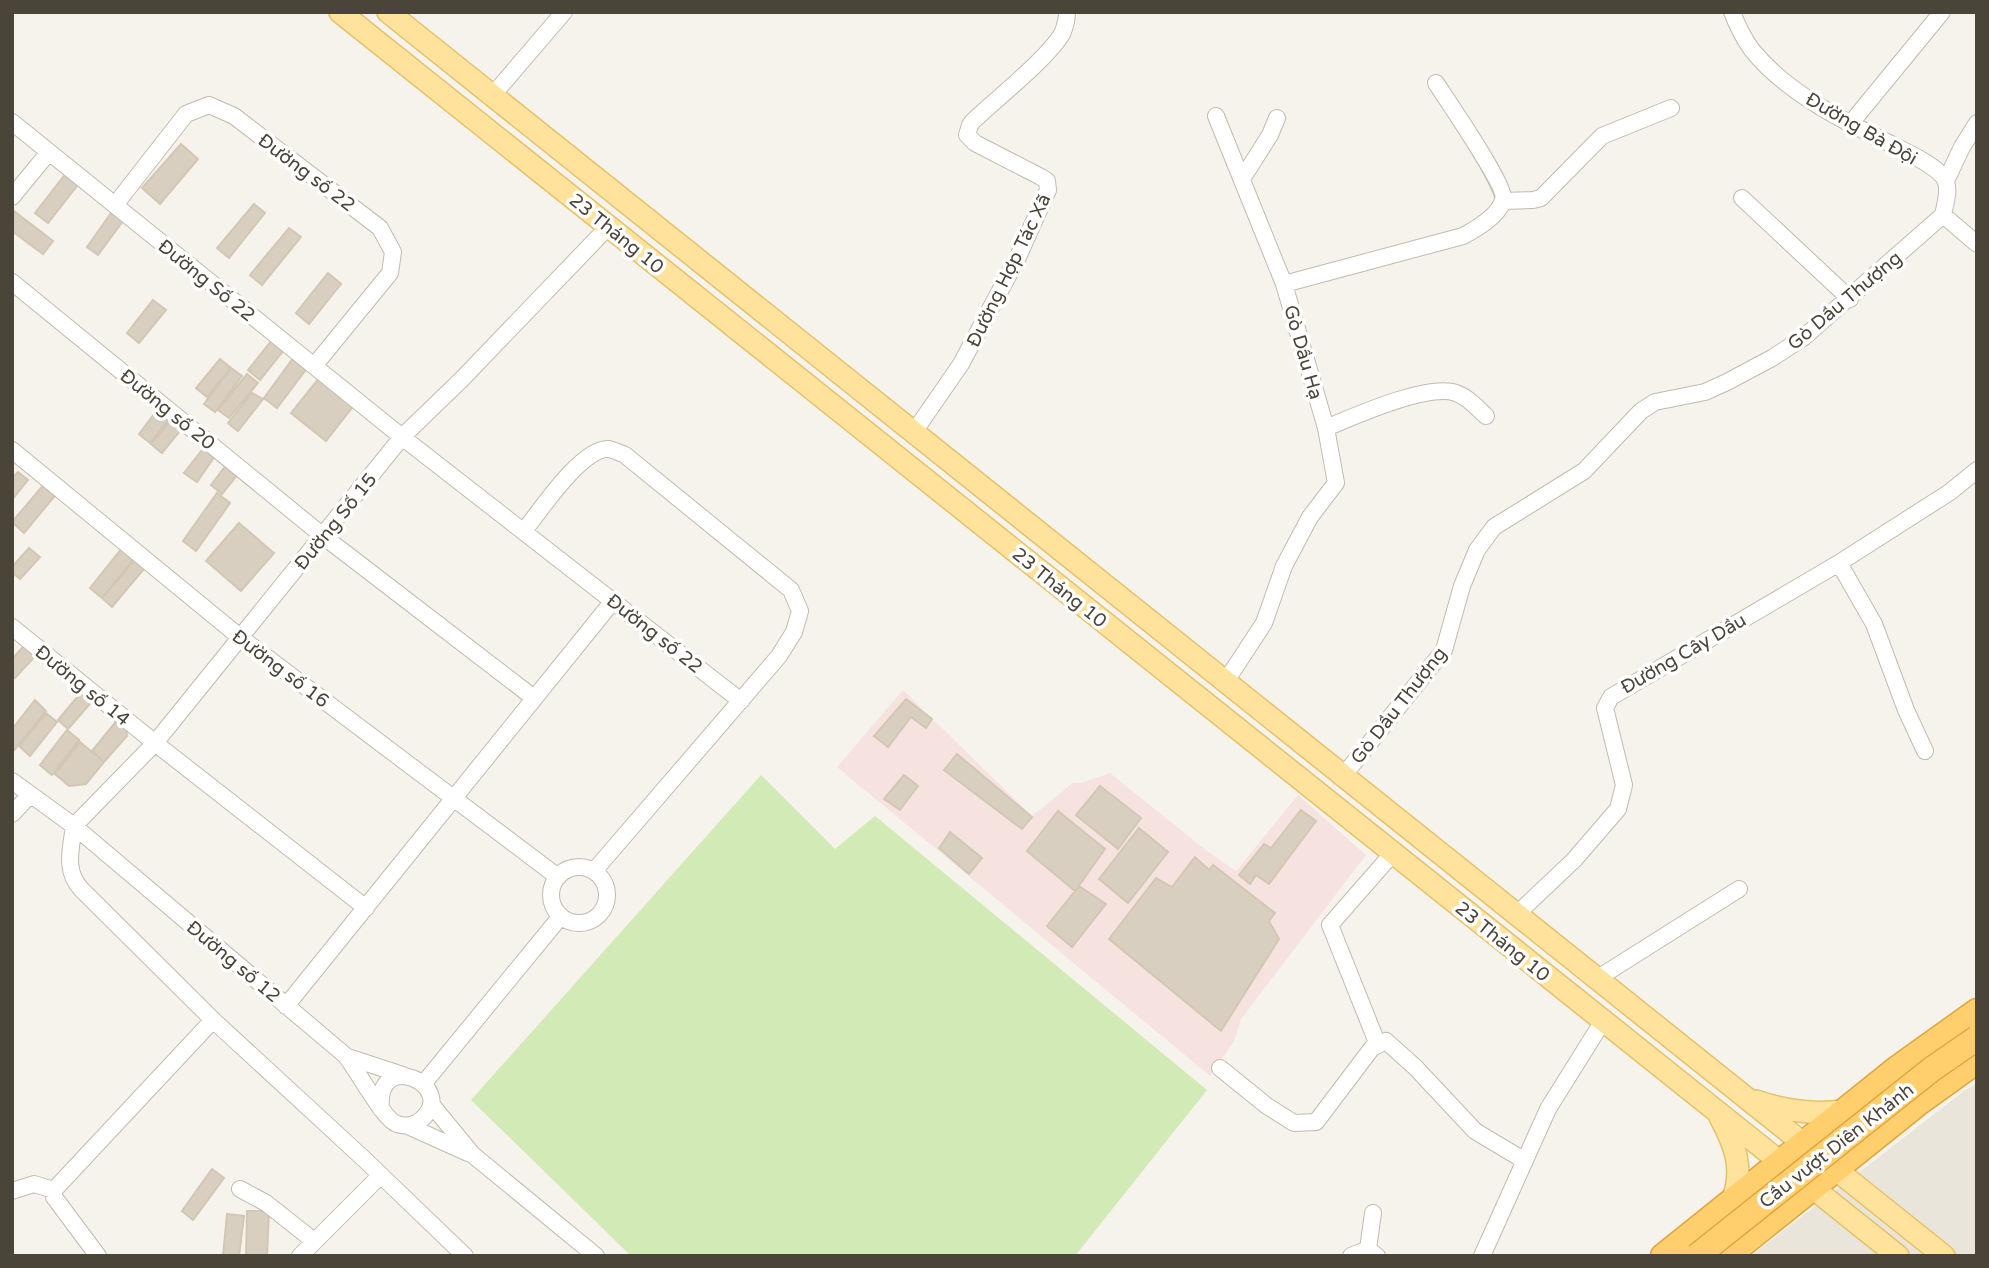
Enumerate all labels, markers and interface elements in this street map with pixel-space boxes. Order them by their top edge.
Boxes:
street label: Đường Bà Đội [1802,88,1921,170]
street label: Đường số 22 [254,129,359,216]
street label: 23 Tháng 10 [565,189,668,279]
street label: Đường Hợp Tác Xã [962,190,1056,351]
street label: Đường Số 22 [154,235,259,326]
street label: Gò Dầu Thượng [1783,247,1906,355]
street label: Gò Dầu Hạ [1279,303,1327,402]
street label: Đường số 20 [116,365,219,455]
street label: Đường Số 15 [290,469,381,574]
street label: 23 Tháng 10 [1008,543,1111,633]
street label: Đường số 22 [602,590,707,678]
street label: Đường Cây Dầu [1617,609,1750,699]
street label: Đường số 16 [228,625,333,712]
street label: Đường số 14 [31,641,134,731]
street label: Gò Dầu Thượng [1346,643,1451,768]
street label: 23 Tháng 10 [1451,897,1554,987]
street label: Đường số 12 [182,916,285,1007]
street label: Cầu vượt Diên Khánh [1755,1079,1918,1213]

